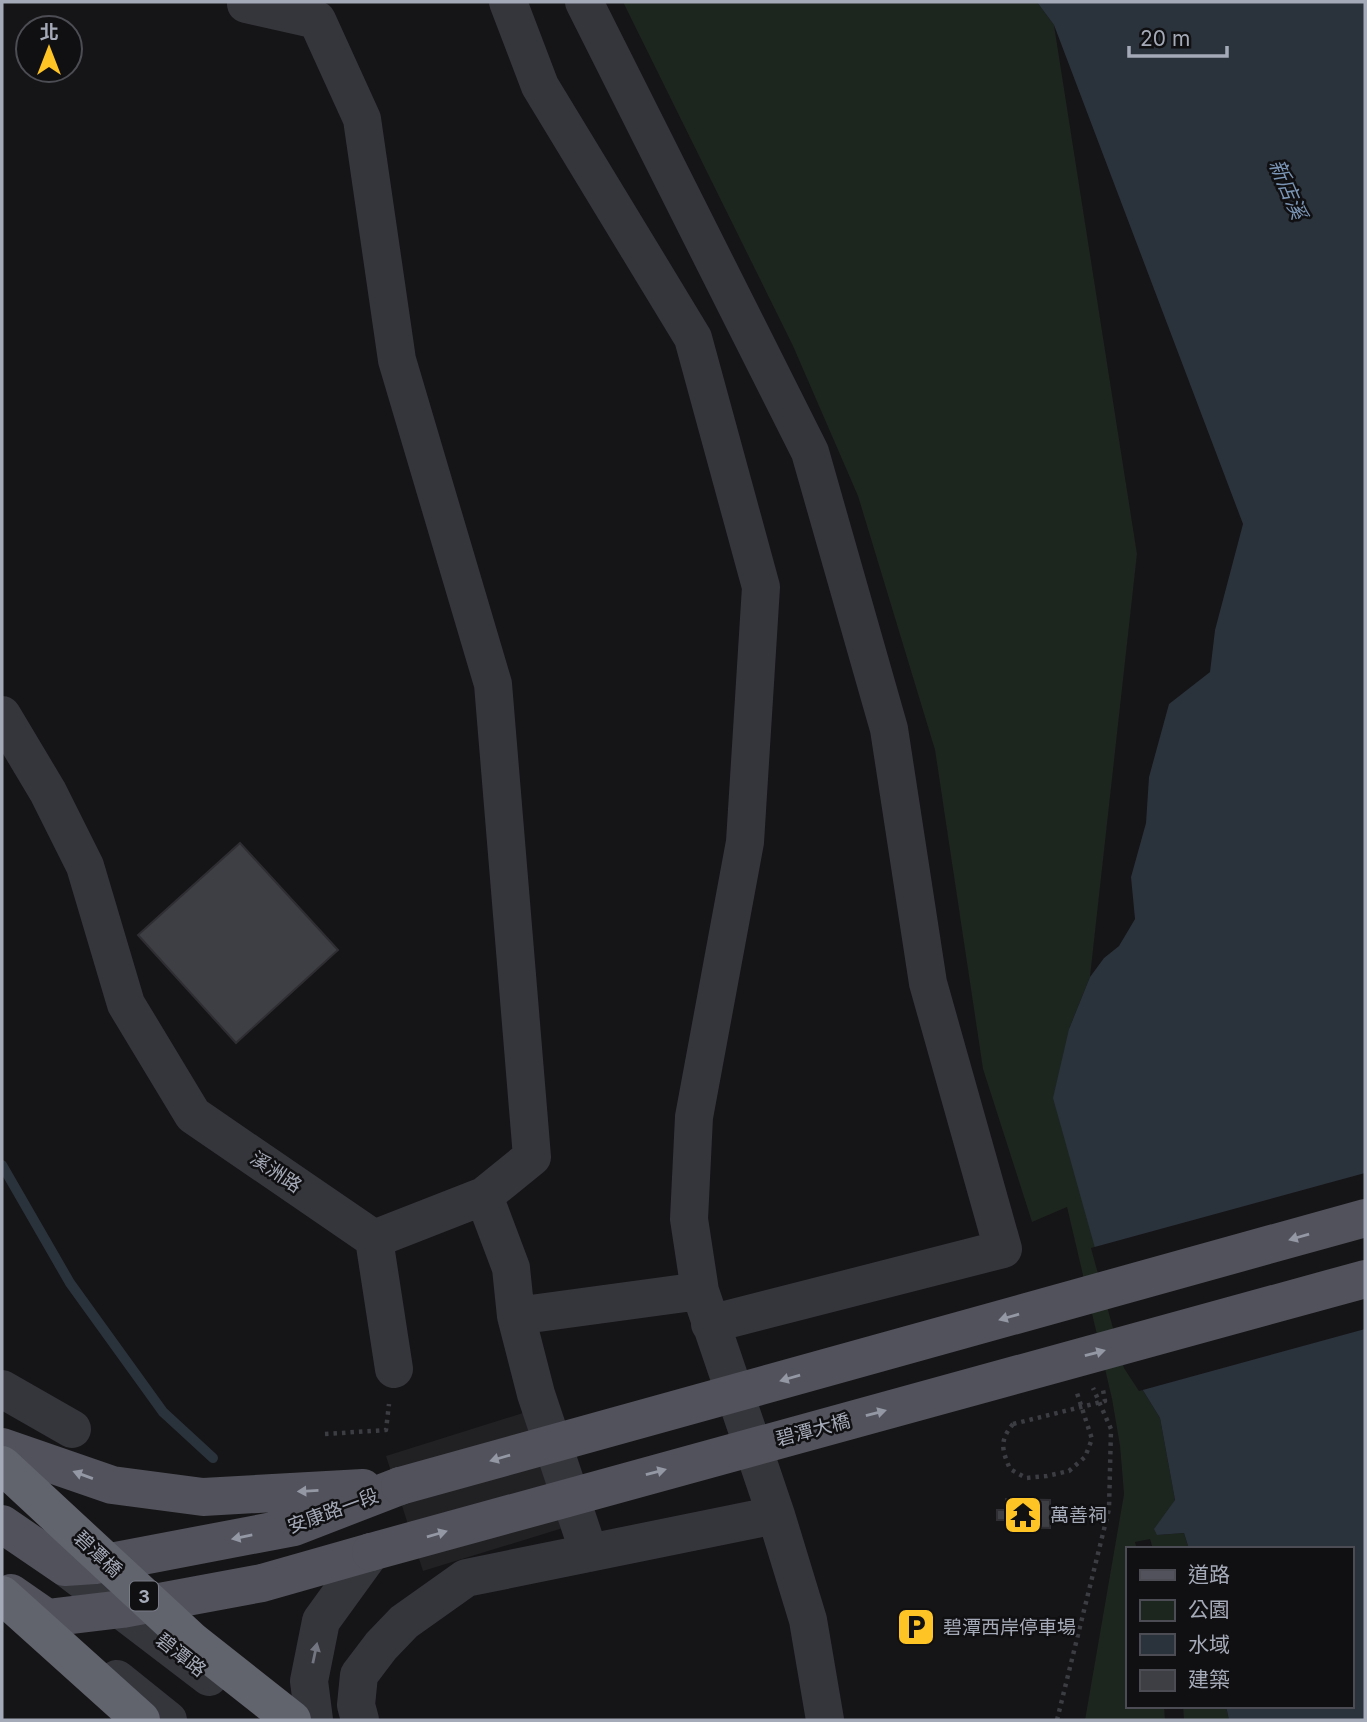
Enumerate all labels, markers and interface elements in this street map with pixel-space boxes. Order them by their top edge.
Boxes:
north arrow [14,14,84,84]
scale bar [1129,14,1227,58]
text: 北 [39,21,59,44]
text: 20 m [1140,26,1190,51]
water label: 新店溪 [1264,155,1313,226]
street label: 溪洲路 [246,1147,306,1197]
one-way arrow [1289,1232,1310,1242]
one-way arrow [998,1312,1020,1323]
one-way arrow [1085,1347,1106,1357]
one-way arrow [779,1373,801,1384]
one-way arrow [865,1407,886,1417]
street label: 碧潭大橋 [773,1409,853,1451]
one-way arrow [489,1454,510,1464]
one-way arrow [646,1467,667,1477]
one-way arrow [72,1469,93,1480]
street label: 安康路一段 [284,1484,382,1538]
one-way arrow [296,1486,318,1497]
temple icon: 萬善祠 [1002,1494,1044,1536]
place label: 萬善祠 [1050,1504,1107,1527]
street label: 碧潭橋 [69,1526,127,1582]
one-way arrow [427,1528,448,1538]
one-way arrow [231,1532,253,1543]
legend [1126,1547,1353,1708]
text: 道路 [1188,1562,1230,1587]
road number: 3 [130,1582,158,1610]
text: 公園 [1188,1597,1230,1622]
parking icon: 碧潭西岸停車場 [895,1606,937,1648]
place label: 碧潭西岸停車場 [943,1616,1076,1639]
street label: 碧潭路 [151,1628,211,1682]
text: 水域 [1188,1632,1230,1657]
one-way arrow [309,1642,320,1664]
text: 建築 [1188,1667,1230,1692]

